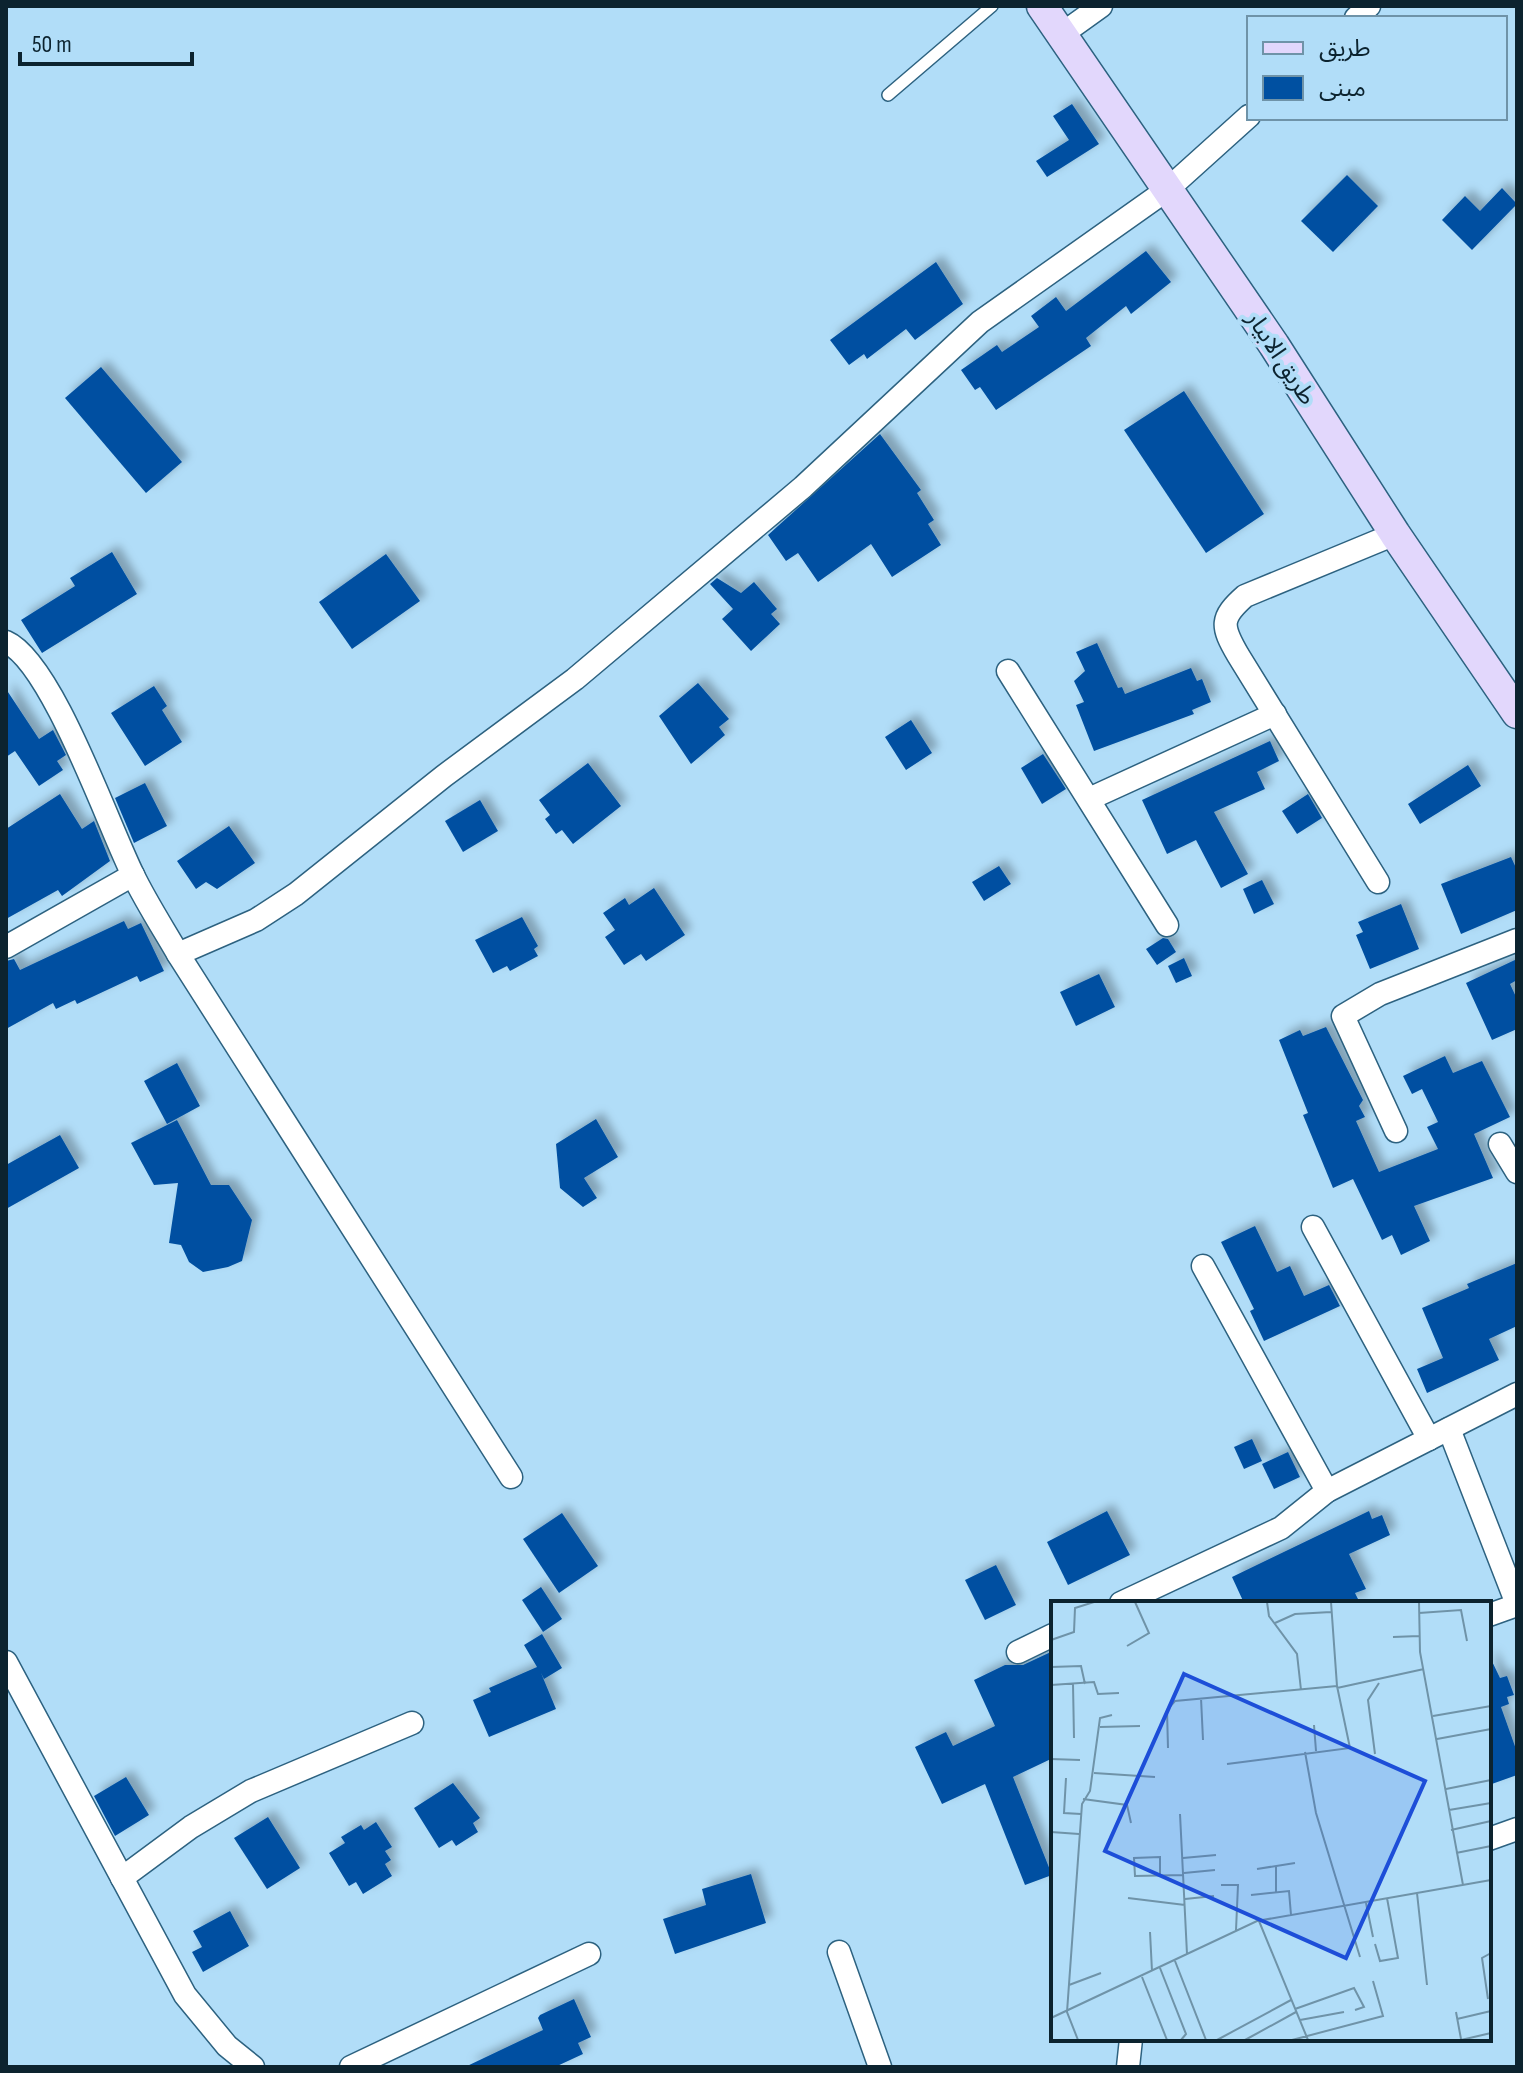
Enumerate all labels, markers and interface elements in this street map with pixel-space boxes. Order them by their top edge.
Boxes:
scale bar [20,16,192,66]
legend [1247,16,1507,120]
text: 50 m [32,30,72,59]
text: طريق [1319,34,1371,63]
text: مبنى [1319,74,1366,103]
street label: طريق الابيار [1239,305,1322,410]
inset map [1051,1601,1491,2041]

